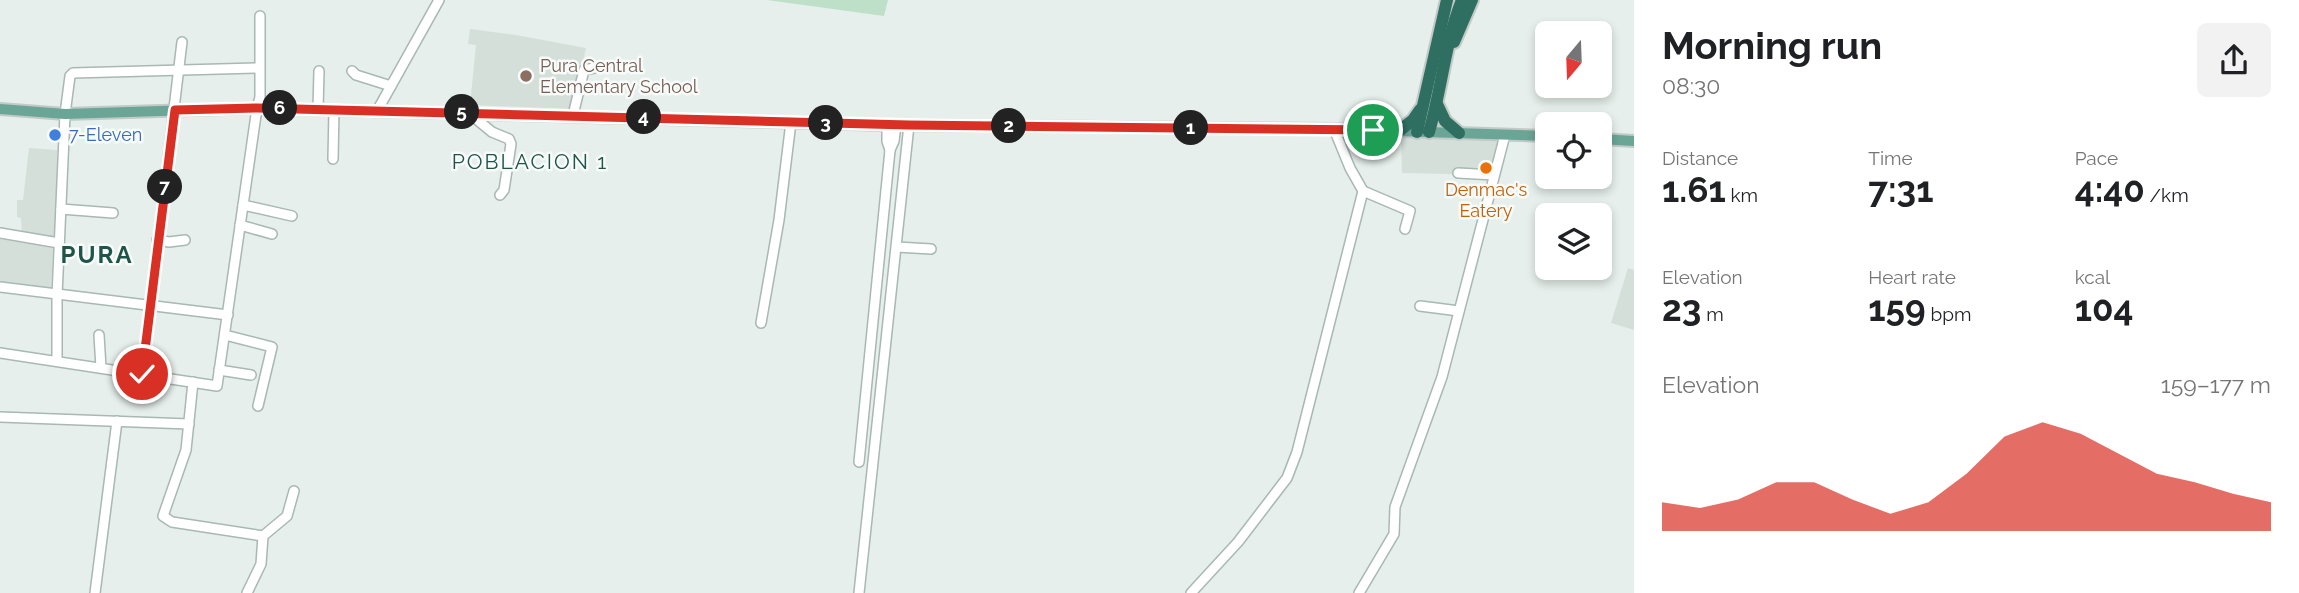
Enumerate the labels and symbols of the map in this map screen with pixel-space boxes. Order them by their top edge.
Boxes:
north arrow [1535,21,1612,98]
place label: Pura Central Elementary School [540,55,698,97]
marker: Pura Central Elementary School [518,68,534,84]
pin: 6 [262,90,298,126]
pin: 5 [444,94,480,130]
pin: 4 [626,100,662,134]
pin [1343,100,1403,160]
pin: 3 [808,106,844,140]
pin: 2 [992,108,1026,144]
pin: 1 [1174,110,1208,146]
place label: 7-Eleven [69,124,142,145]
marker: 7-Eleven [47,127,63,143]
district label: POBLACION 1 [452,149,608,174]
marker: Denmac's Eatery [1478,160,1494,176]
pin: 7 [148,170,182,204]
place label: Denmac's Eatery [1445,179,1527,221]
district label: PURA [60,240,134,269]
pin [112,344,172,404]

